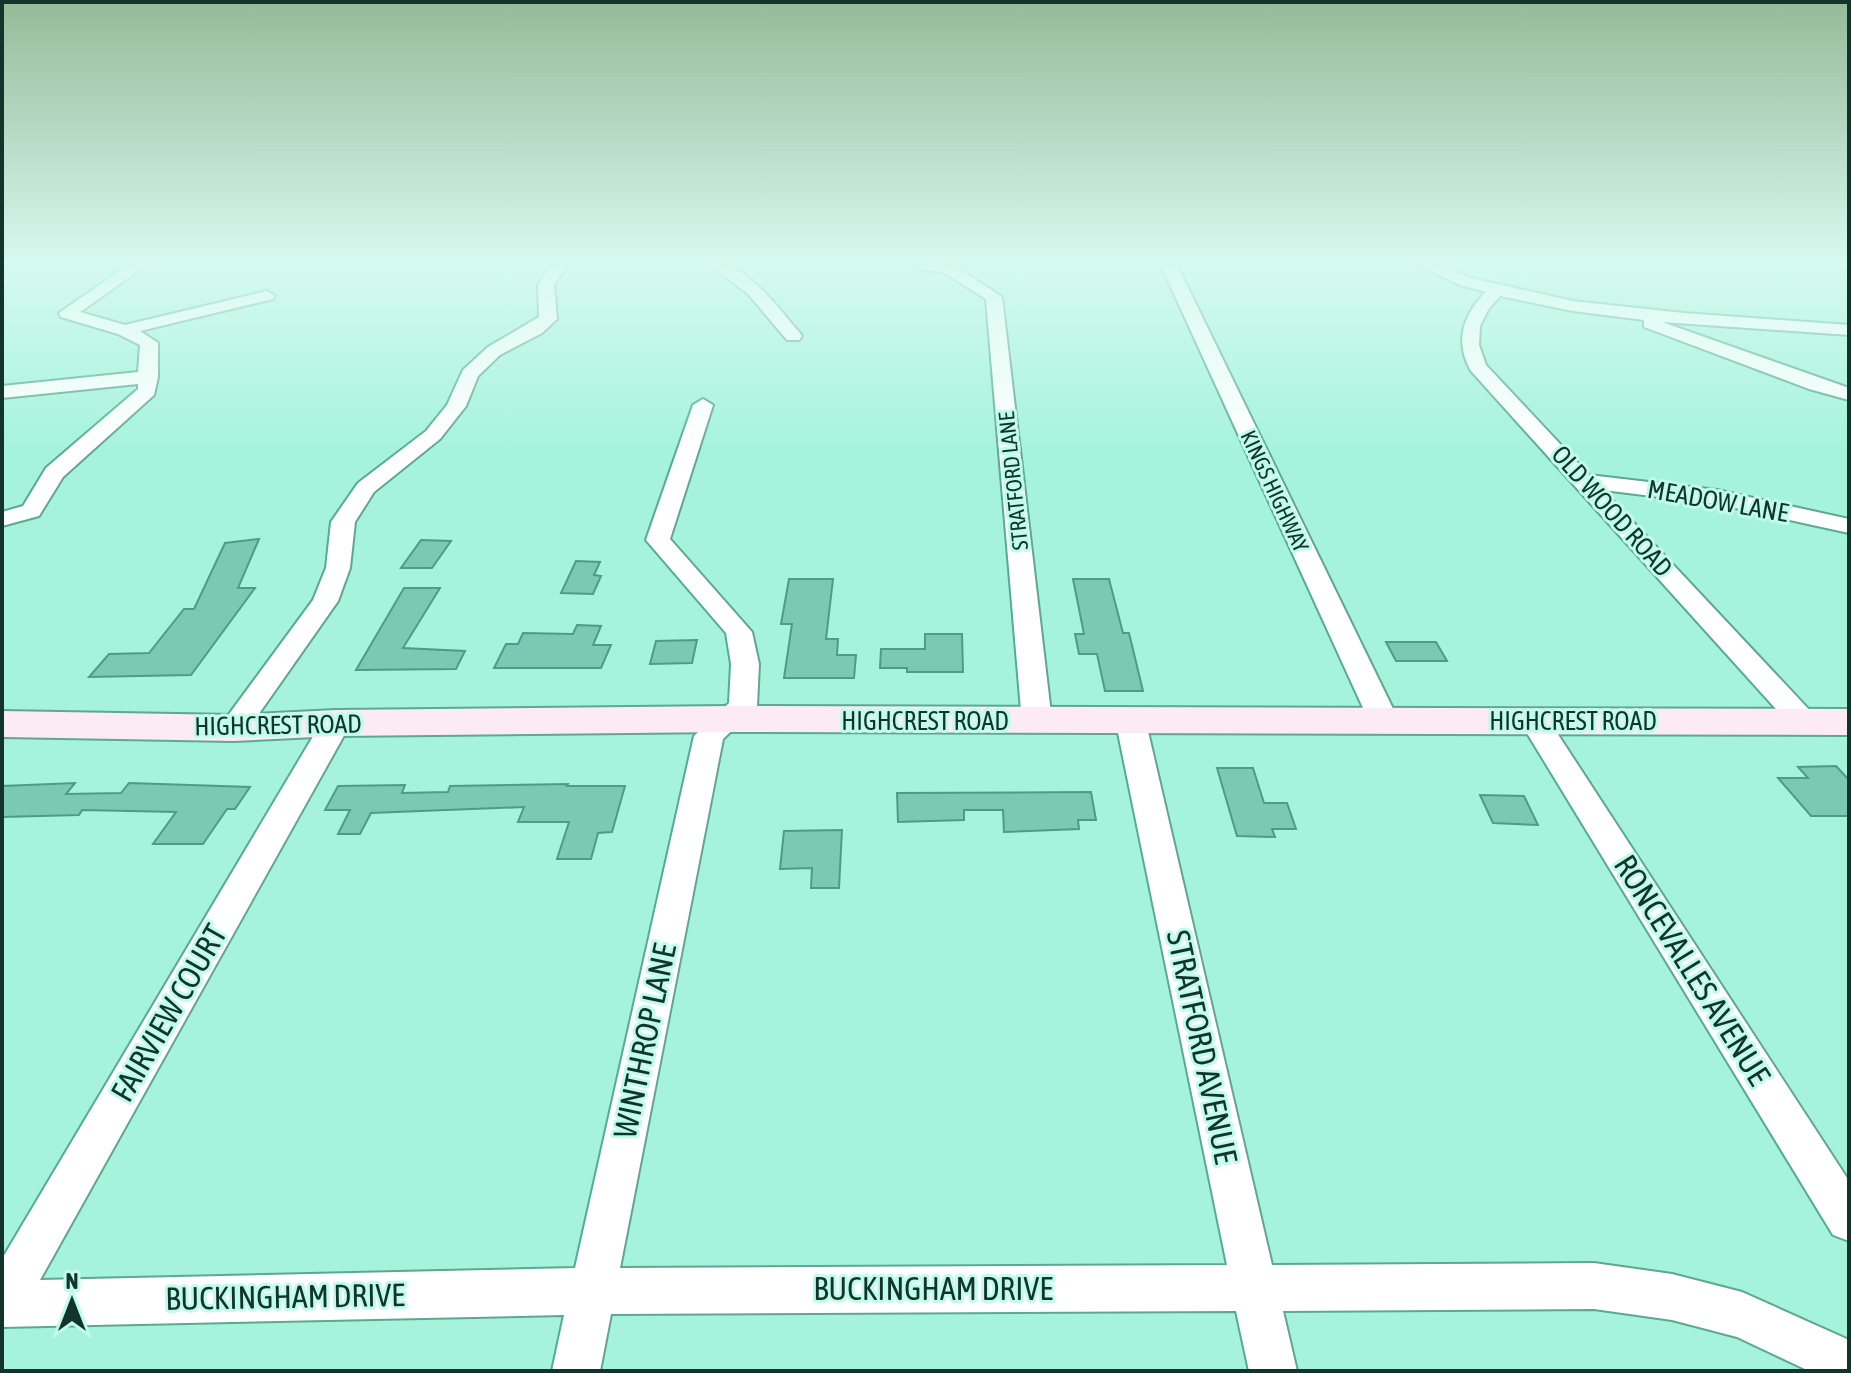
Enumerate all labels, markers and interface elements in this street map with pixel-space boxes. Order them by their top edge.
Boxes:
street label: STRATFORD LANE [993,410,1033,552]
street label: KINGS HIGHWAY [1236,426,1315,556]
street label: OLD WOOD ROAD [1545,439,1679,583]
street label: MEADOW LANE [1645,474,1791,528]
street label: HIGHCREST ROAD [841,706,1009,736]
street label: HIGHCREST ROAD [1489,706,1657,736]
street label: HIGHCREST ROAD [194,709,362,741]
street label: RONCEVALLES AVENUE [1607,848,1778,1092]
street label: FAIRVIEW COURT [103,918,234,1108]
street label: STRATFORD AVENUE [1160,927,1245,1167]
street label: WINTHROP LANE [606,940,683,1142]
north arrow [32,1261,112,1341]
text: N [66,1268,78,1294]
street label: BUCKINGHAM DRIVE [813,1270,1053,1307]
street label: BUCKINGHAM DRIVE [165,1276,405,1317]

